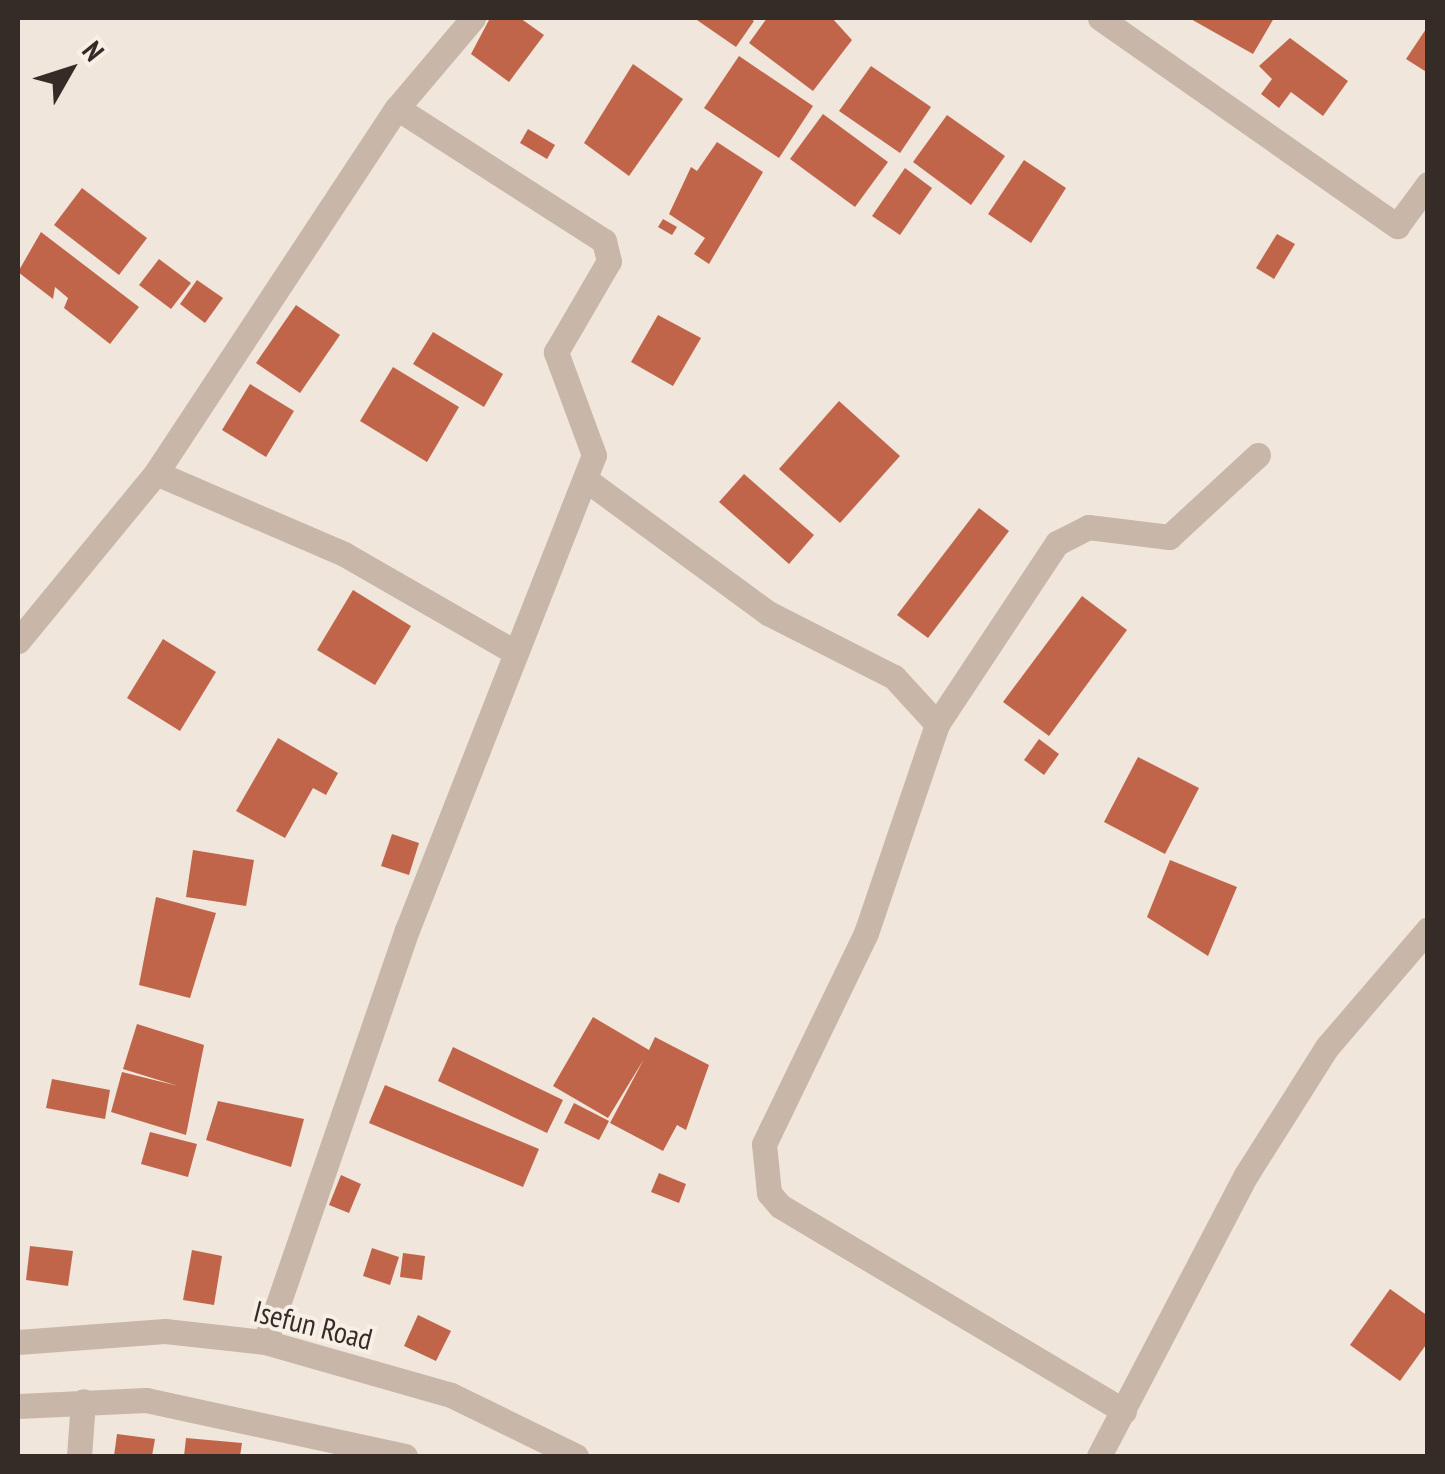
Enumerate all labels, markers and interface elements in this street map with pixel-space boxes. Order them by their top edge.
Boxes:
north arrow [20,20,120,120]
text: N [75,33,113,68]
street label: Isefun Road [250,1293,376,1357]

